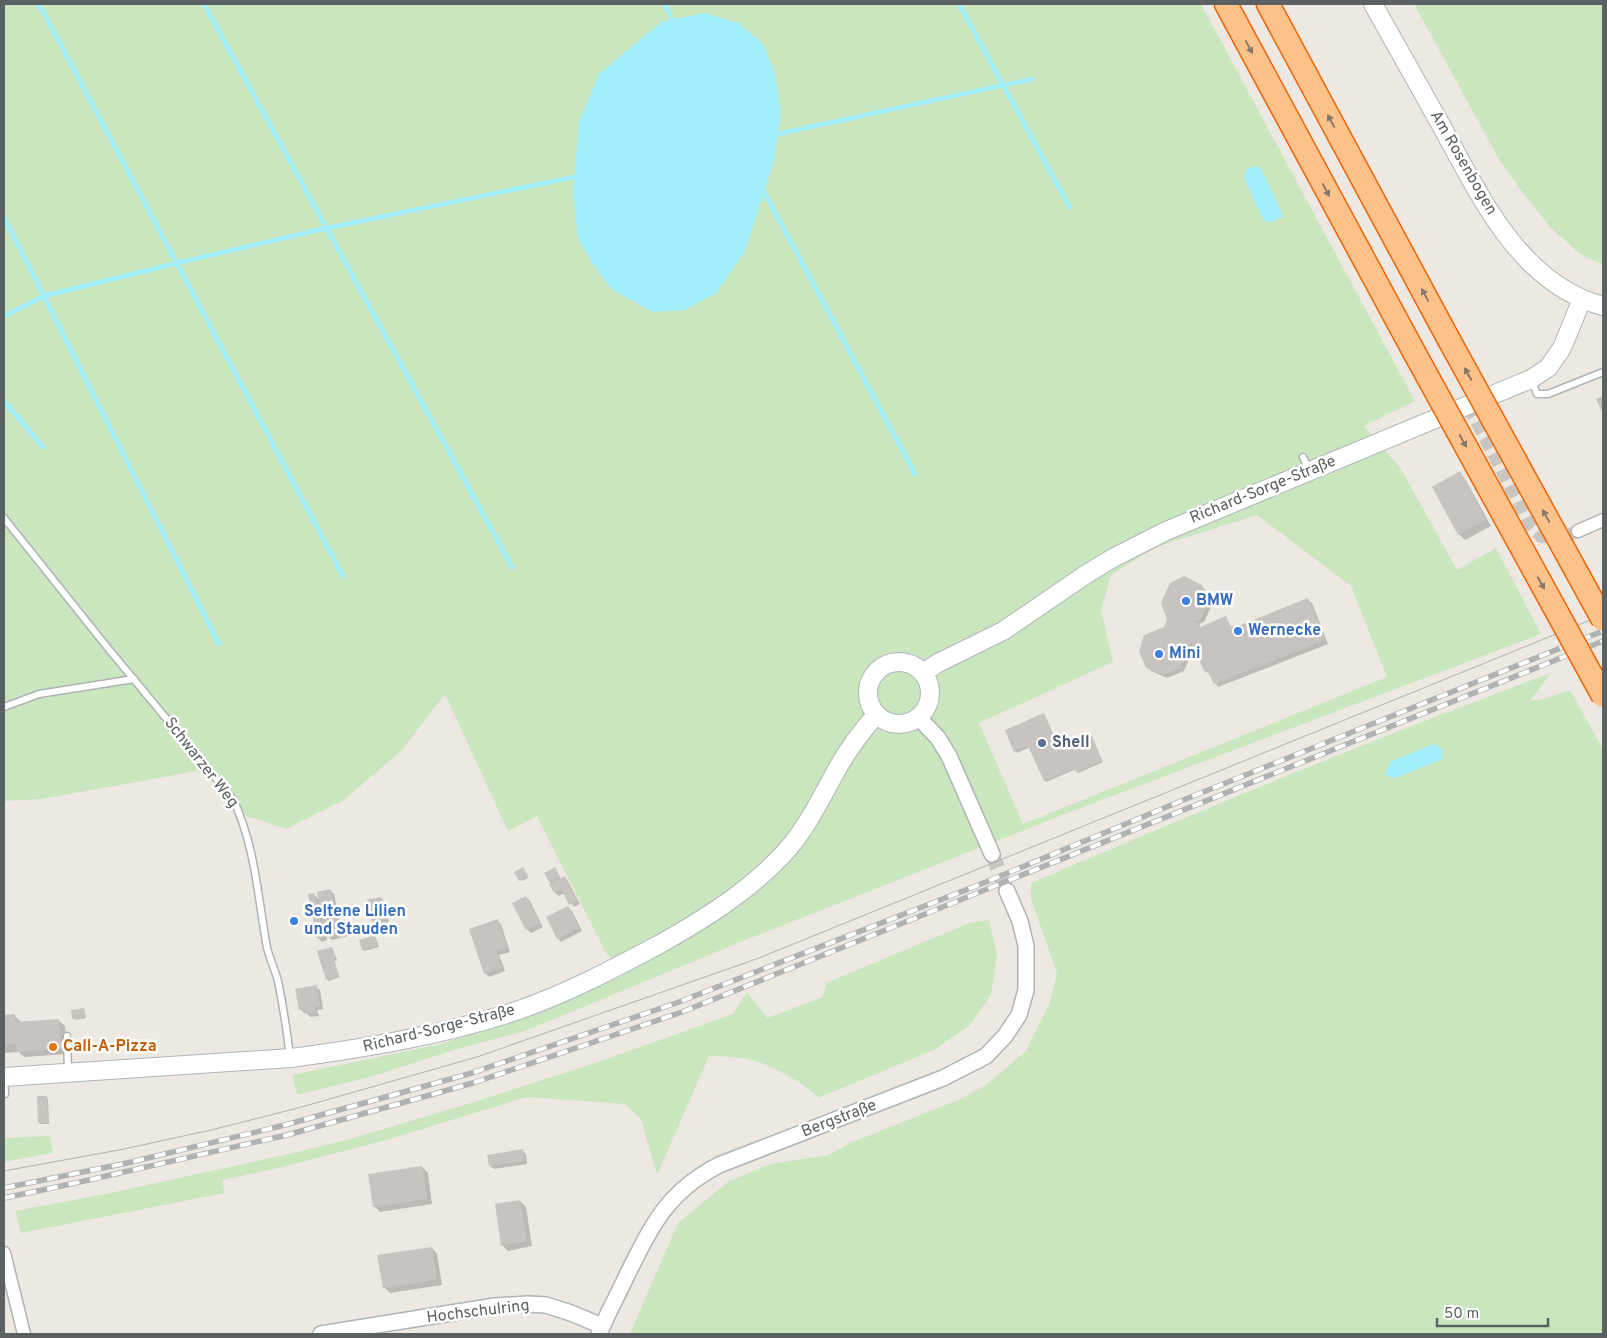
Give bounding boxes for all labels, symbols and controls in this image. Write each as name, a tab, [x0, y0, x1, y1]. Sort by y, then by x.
one-way arrow	[1245, 39, 1253, 54]
street label: Am Rosenbogen	[1425, 107, 1501, 219]
one-way arrow	[1327, 113, 1335, 128]
one-way arrow	[1322, 183, 1331, 196]
one-way arrow	[1421, 287, 1429, 302]
one-way arrow	[1464, 366, 1472, 381]
one-way arrow	[1459, 433, 1467, 448]
street label: Richard-Sorge-Straße	[1187, 452, 1339, 528]
one-way arrow	[1542, 509, 1550, 524]
one-way arrow	[1537, 576, 1545, 590]
place label: BMW	[1196, 591, 1233, 611]
marker: BMW	[1180, 595, 1192, 607]
place label: Wernecke	[1248, 621, 1321, 641]
marker: Wernecke	[1232, 625, 1244, 637]
place label: Mini	[1169, 644, 1200, 664]
marker: Mini	[1153, 648, 1165, 660]
street label: Schwarzer Weg	[159, 714, 243, 812]
place label: Shell	[1052, 733, 1090, 753]
marker: Shell	[1036, 737, 1048, 749]
place label: Seltene Lilien und Stauden	[304, 902, 406, 940]
marker: Seltene Lilien und Stauden	[288, 915, 300, 927]
street label: Richard-Sorge-Straße	[361, 1000, 517, 1058]
place label: Call-A-Pizza	[63, 1037, 157, 1057]
marker: Call-A-Pizza	[47, 1041, 59, 1053]
street label: Bergstraße	[799, 1096, 879, 1142]
street label: Hochschulring	[425, 1296, 531, 1328]
scale bar	[1437, 1296, 1548, 1328]
text: 50 m	[1444, 1305, 1479, 1324]

